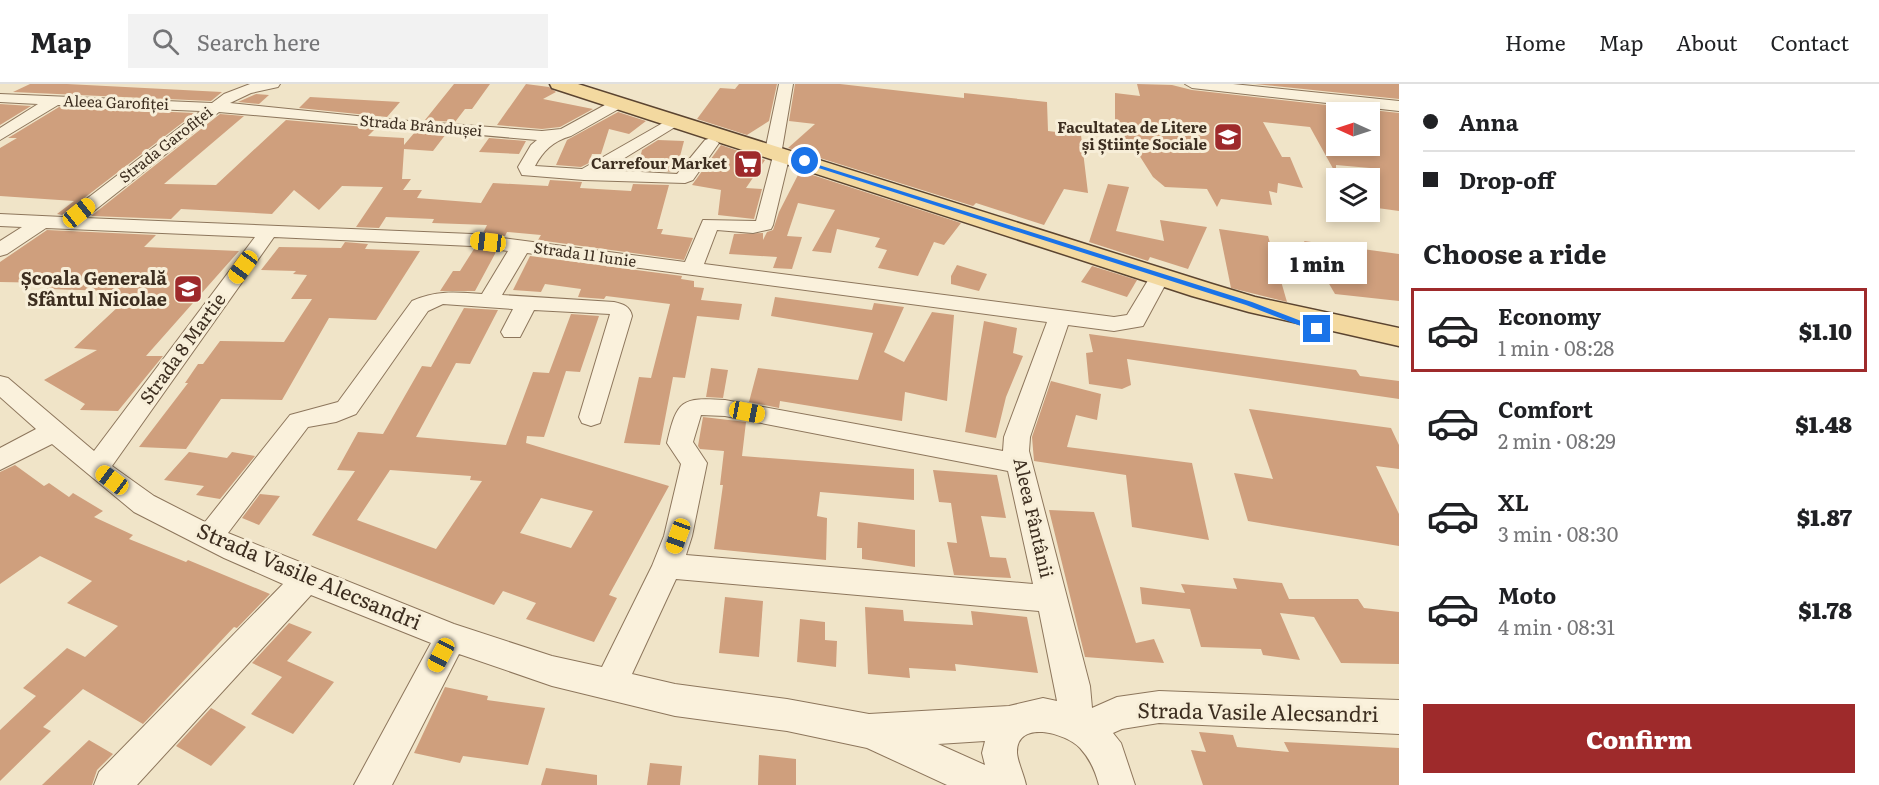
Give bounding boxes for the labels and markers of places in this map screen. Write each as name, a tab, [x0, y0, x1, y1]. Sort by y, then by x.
place label: Facultatea de Litere și Științe Sociale	[1057, 115, 1208, 155]
school or university icon: Facultatea de Litere și Științe Sociale	[1212, 121, 1244, 153]
supermarket icon: Carrefour Market	[732, 148, 764, 180]
place label: Carrefour Market	[591, 151, 727, 174]
place label: Școala Generală Sfântul Nicolae	[21, 264, 168, 312]
school or university icon: Școala Generală Sfântul Nicolae	[172, 273, 204, 305]

